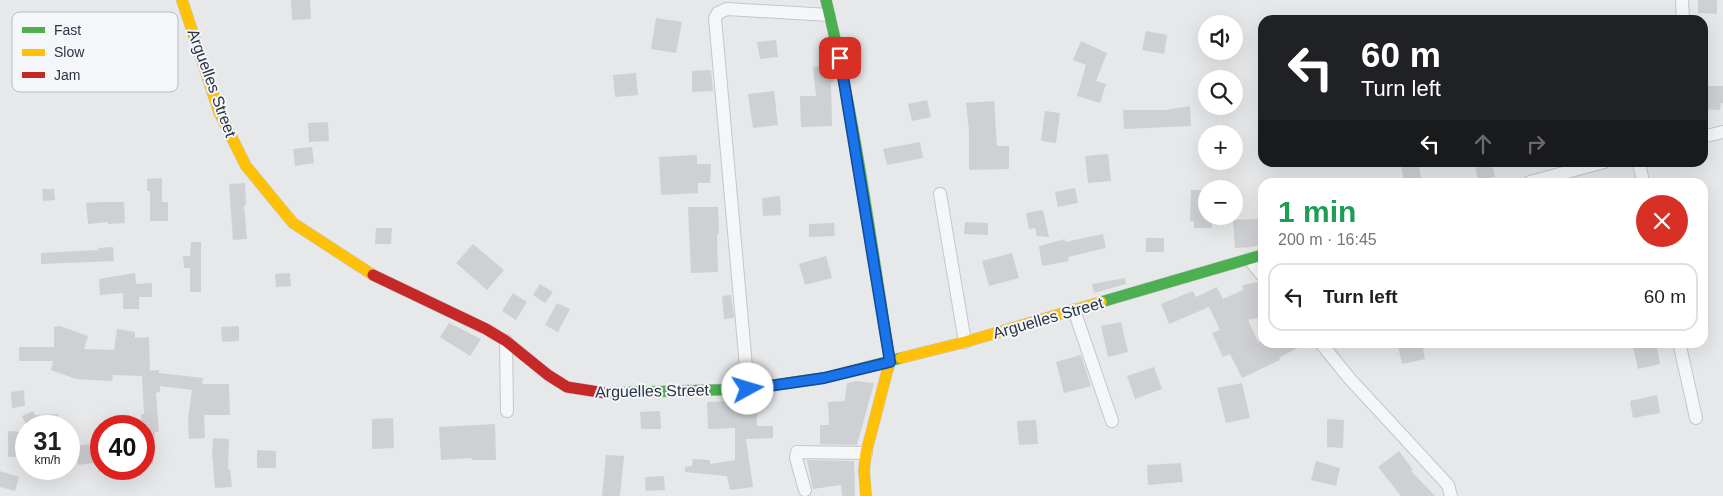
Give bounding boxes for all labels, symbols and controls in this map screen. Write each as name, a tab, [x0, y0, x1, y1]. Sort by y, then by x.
legend	[12, 12, 178, 92]
map controls	[1198, 15, 1243, 225]
button: sound	[1198, 15, 1243, 60]
text: Fast	[54, 22, 81, 38]
street label: Arguelles Street	[185, 27, 240, 140]
icon: left	[1278, 35, 1343, 100]
text: 60 m	[1361, 35, 1441, 74]
pin	[819, 37, 861, 79]
text: Slow	[54, 44, 85, 60]
icon: arrive	[826, 44, 854, 72]
text: Jam	[54, 67, 80, 83]
button: search	[1198, 70, 1243, 115]
text: Turn left	[1361, 76, 1441, 101]
button: +	[1198, 125, 1243, 170]
icon: left	[1416, 130, 1444, 158]
icon: ahead	[1469, 130, 1497, 158]
icon: right	[1522, 130, 1550, 158]
button: −	[1198, 180, 1243, 225]
text: 1 min	[1278, 195, 1356, 228]
button: close	[1636, 195, 1688, 247]
text: 200 m · 16:45	[1278, 231, 1377, 248]
icon: left	[1280, 283, 1308, 311]
text: Turn left	[1323, 286, 1398, 307]
text: 60 m	[1644, 286, 1686, 307]
street label: Arguelles Street	[991, 294, 1106, 342]
position arrow	[721, 362, 773, 414]
street label: Arguelles Street	[595, 381, 710, 400]
speed limit sign: 40	[90, 415, 155, 480]
text: 31	[34, 427, 61, 455]
text: km/h	[34, 453, 61, 467]

